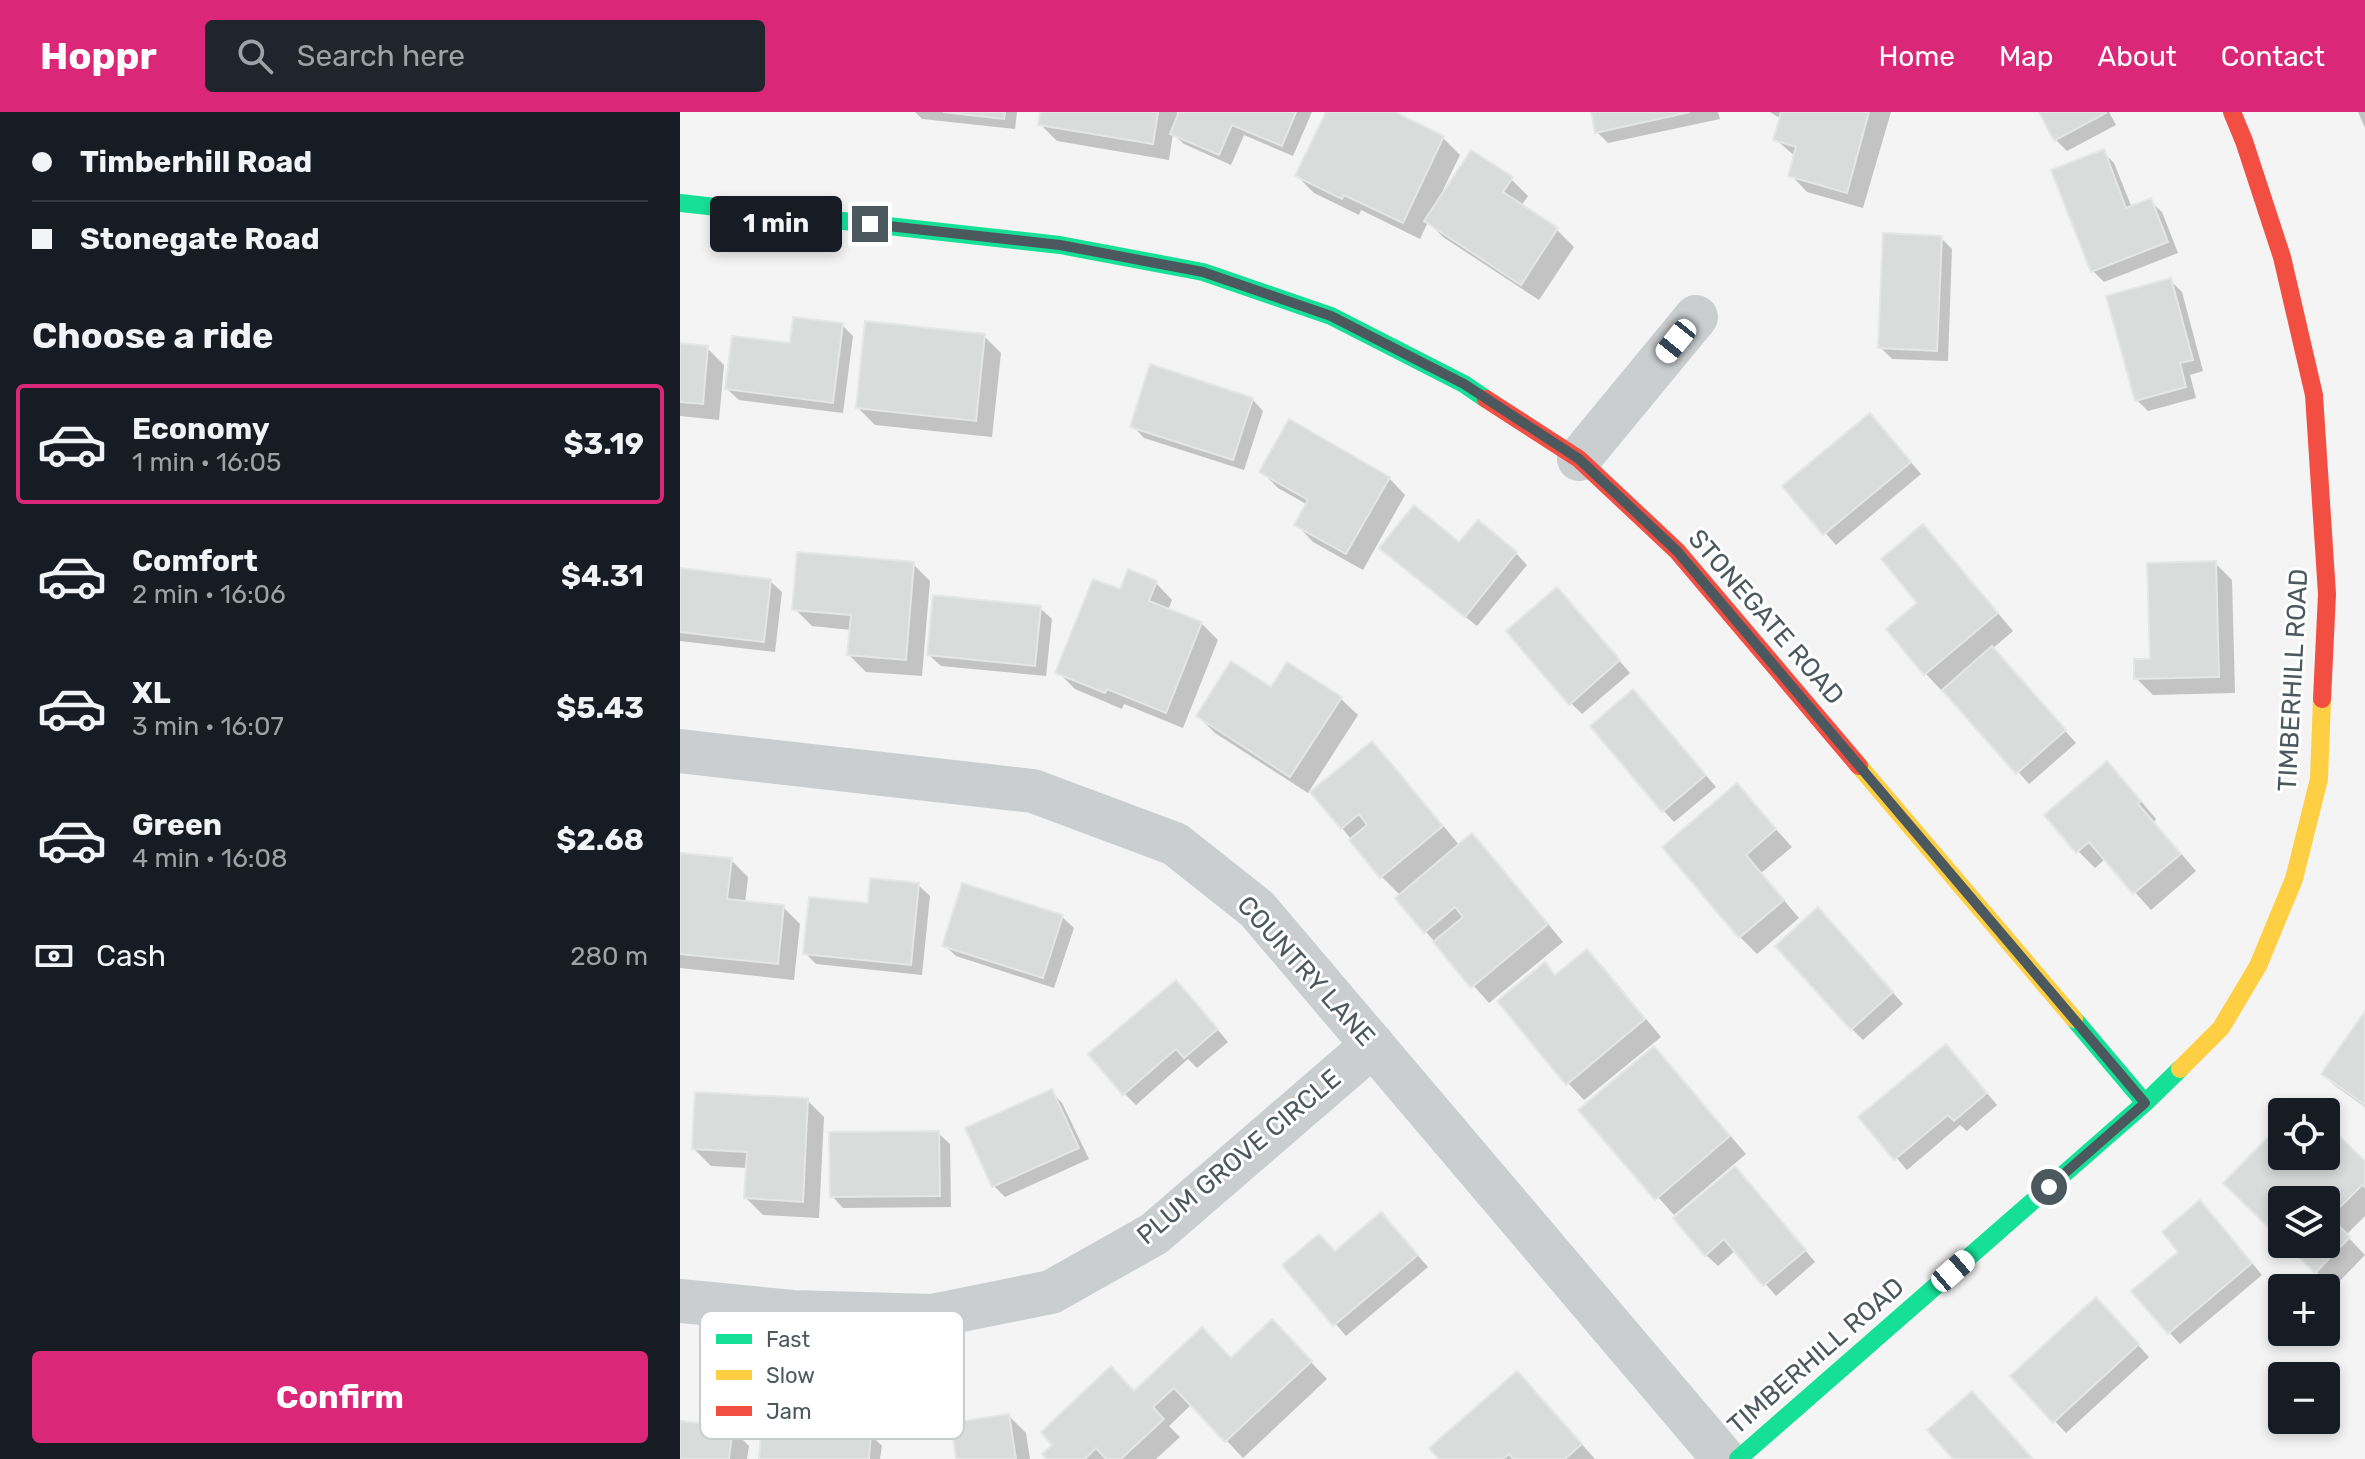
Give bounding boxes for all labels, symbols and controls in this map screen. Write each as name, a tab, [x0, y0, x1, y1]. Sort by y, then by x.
search box	[205, 20, 765, 92]
text: Hoppr	[40, 33, 157, 79]
icon: search	[233, 34, 277, 78]
text: Search here	[297, 38, 465, 74]
text: Home	[1878, 40, 1955, 73]
text: Map	[1999, 40, 2053, 73]
text: About	[2097, 40, 2177, 73]
text: Contact	[2221, 40, 2325, 73]
text: Timberhill Road	[80, 144, 312, 180]
callout: 1 min	[710, 196, 842, 252]
route end	[852, 206, 888, 242]
text: 1 min	[743, 208, 809, 239]
text: Stonegate Road	[80, 221, 320, 257]
text: Choose a ride	[32, 314, 273, 357]
car	[1652, 315, 1700, 367]
icon: car	[36, 408, 108, 480]
text: Economy	[132, 411, 270, 447]
text: $3.19	[563, 426, 644, 462]
text: 1 min · 16:05	[132, 447, 281, 478]
street label: STONEGATE ROAD	[1682, 523, 1850, 711]
icon: car	[36, 540, 108, 612]
text: Comfort	[132, 543, 258, 579]
text: $4.31	[561, 558, 644, 594]
street label: TIMBERHILL ROAD	[2272, 568, 2314, 792]
text: 2 min · 16:06	[132, 579, 286, 610]
icon: car	[36, 672, 108, 744]
text: XL	[132, 675, 171, 711]
text: $5.43	[556, 690, 644, 726]
text: 3 min · 16:07	[132, 711, 284, 742]
icon: car	[36, 804, 108, 876]
text: Green	[132, 807, 222, 843]
text: $2.68	[556, 822, 644, 858]
text: 4 min · 16:08	[132, 843, 288, 874]
street label: COUNTRY LANE	[1231, 890, 1381, 1052]
icon: cash	[32, 934, 76, 978]
text: Cash	[96, 938, 166, 974]
text: 280 m	[570, 941, 648, 972]
street label: PLUM GROVE CIRCLE	[1131, 1063, 1347, 1251]
map controls	[2268, 1098, 2340, 1434]
button: locate	[2268, 1098, 2340, 1170]
route start	[2031, 1169, 2067, 1205]
button: layers	[2268, 1186, 2340, 1258]
car	[1927, 1246, 1979, 1296]
street label: TIMBERHILL ROAD	[1722, 1271, 1910, 1441]
button: +	[2268, 1274, 2340, 1346]
legend	[700, 1311, 964, 1439]
text: Fast	[766, 1326, 811, 1353]
button: Confirm	[32, 1351, 648, 1443]
text: Slow	[766, 1362, 815, 1389]
button: −	[2268, 1362, 2340, 1434]
text: Jam	[766, 1398, 812, 1425]

